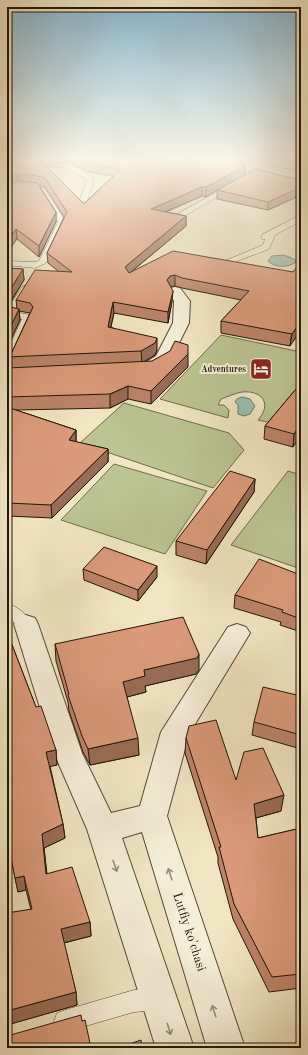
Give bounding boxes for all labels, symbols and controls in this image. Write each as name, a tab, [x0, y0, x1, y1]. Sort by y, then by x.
hotel icon: Adventures	[248, 356, 274, 382]
place label: Adventures	[201, 365, 246, 374]
one-way arrow	[112, 860, 120, 872]
one-way arrow	[166, 867, 173, 880]
street label: Lutfiy ko'chasi	[170, 891, 208, 974]
one-way arrow	[210, 1005, 217, 1018]
one-way arrow	[166, 1023, 173, 1036]

